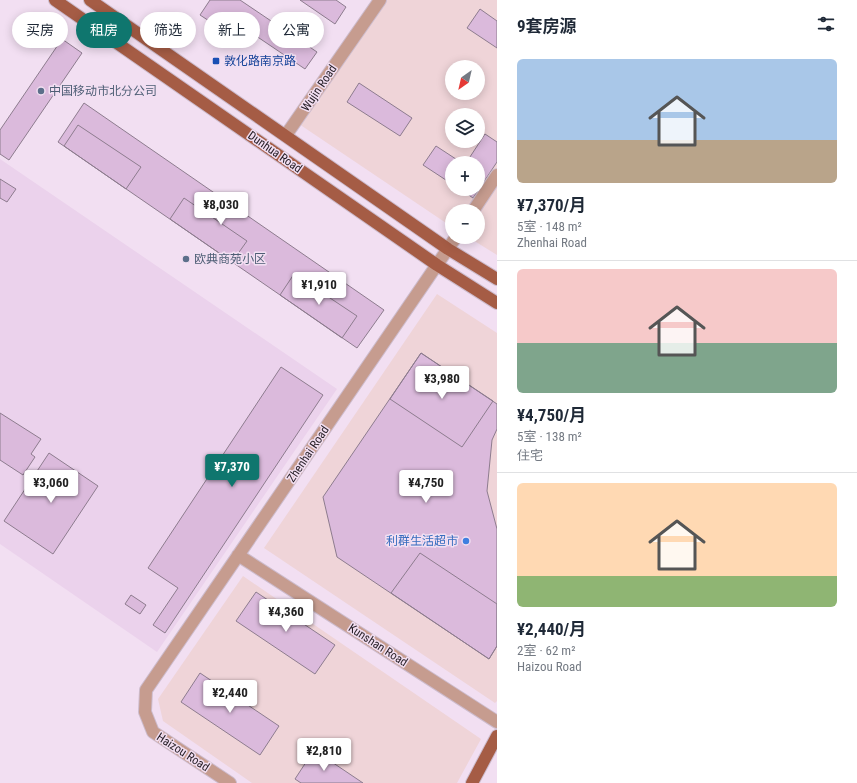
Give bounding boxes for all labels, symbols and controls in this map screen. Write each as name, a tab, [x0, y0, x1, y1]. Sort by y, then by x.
chip: 买房	[12, 12, 68, 48]
chip: 租房	[76, 12, 132, 48]
chip: 筛选	[140, 12, 196, 48]
chip: 新上	[204, 12, 260, 48]
chip: 公寓	[268, 12, 324, 48]
icon: filters	[815, 13, 837, 35]
text: 9套房源	[517, 16, 577, 36]
place label: 敦化路南京路	[224, 54, 296, 68]
marker: 敦化路南京路	[211, 56, 221, 66]
north arrow	[445, 60, 485, 100]
map controls	[445, 60, 485, 244]
street label: Wujin Road	[298, 62, 340, 114]
place label: 中国移动市北分公司	[49, 84, 157, 98]
icon: home	[641, 85, 713, 157]
marker: 中国移动市北分公司	[36, 86, 46, 96]
button: layers	[445, 108, 485, 148]
street label: Dunhua Road	[245, 128, 305, 176]
button: +	[445, 156, 485, 196]
pin: ¥8,030	[188, 192, 254, 226]
text: ¥7,370/月	[517, 195, 586, 215]
text: ¥8,030	[203, 197, 239, 212]
button: −	[445, 204, 485, 244]
text: 5室 · 148 m²	[517, 219, 582, 234]
text: Zhenhai Road	[517, 235, 587, 250]
place label: 欧典商苑小区	[194, 252, 266, 266]
marker: 欧典商苑小区	[181, 254, 191, 264]
pin: ¥1,910	[286, 272, 352, 306]
text: ¥1,910	[301, 277, 337, 292]
icon: home	[641, 295, 713, 367]
pin: ¥3,980	[409, 366, 475, 400]
text: ¥3,980	[424, 371, 460, 386]
text: ¥4,750/月	[517, 405, 586, 425]
street label: Zhenhai Road	[284, 423, 332, 485]
text: 5室 · 138 m²	[517, 429, 582, 444]
text: 住宅	[517, 448, 543, 463]
pin: ¥7,370	[199, 454, 265, 488]
text: ¥7,370	[214, 459, 250, 474]
pin: ¥3,060	[18, 470, 84, 504]
pin: ¥4,750	[393, 470, 459, 504]
text: ¥3,060	[33, 475, 69, 490]
text: ¥4,750	[408, 475, 444, 490]
icon: home	[641, 509, 713, 581]
place label: 利群生活超市	[386, 534, 458, 548]
marker: 利群生活超市	[461, 536, 471, 546]
pin: ¥4,360	[253, 599, 319, 633]
text: ¥4,360	[268, 604, 304, 619]
text: ¥2,440/月	[517, 619, 586, 639]
street label: Kunshan Road	[346, 621, 410, 669]
text: 2室 · 62 m²	[517, 643, 575, 658]
text: Haizou Road	[517, 659, 582, 674]
pin: ¥2,440	[197, 680, 263, 714]
text: ¥2,440	[212, 685, 248, 700]
street label: Haizou Road	[154, 730, 212, 774]
pin: ¥2,810	[291, 738, 357, 772]
text: ¥2,810	[306, 743, 342, 758]

